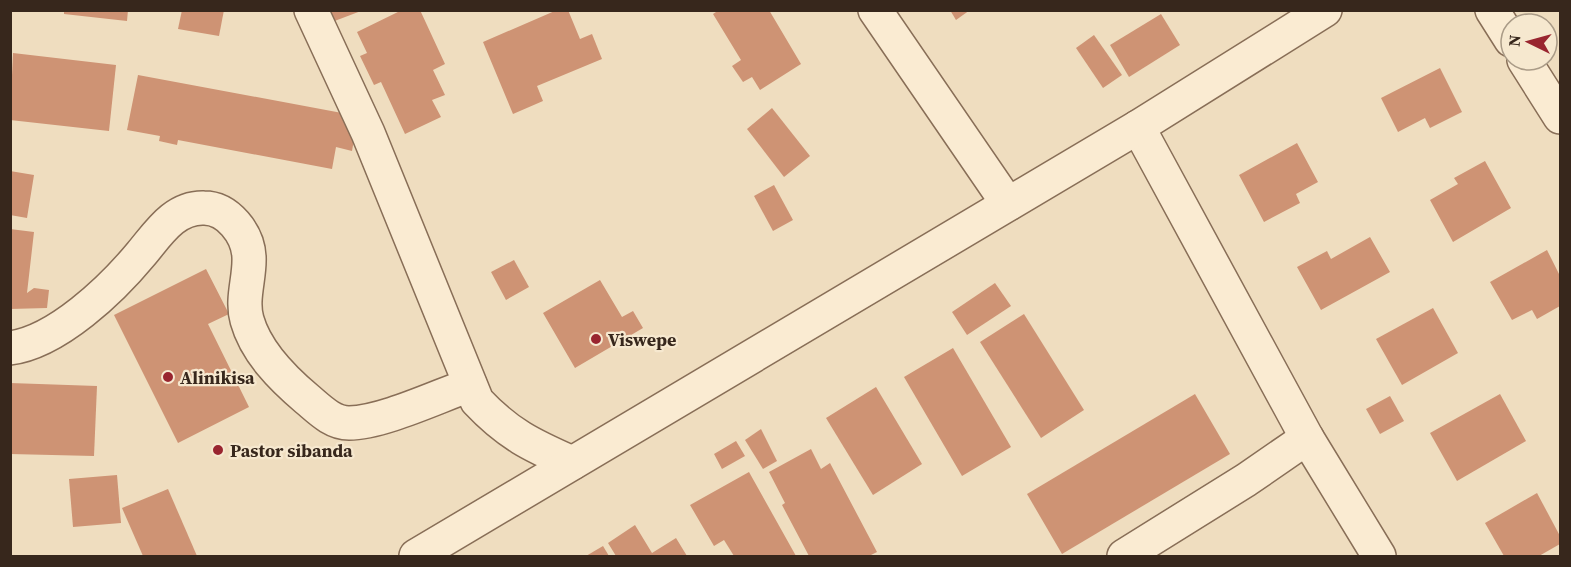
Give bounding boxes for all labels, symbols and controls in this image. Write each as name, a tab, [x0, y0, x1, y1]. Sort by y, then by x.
north arrow	[1499, 12, 1559, 72]
text: N	[1503, 34, 1526, 47]
place label: Viswepe	[608, 327, 676, 352]
marker: Viswepe	[589, 332, 603, 346]
place label: Alinikisa	[180, 365, 255, 390]
marker: Alinikisa	[161, 370, 175, 384]
place label: Pastor sibanda	[230, 438, 353, 463]
marker: Pastor sibanda	[211, 443, 225, 457]

